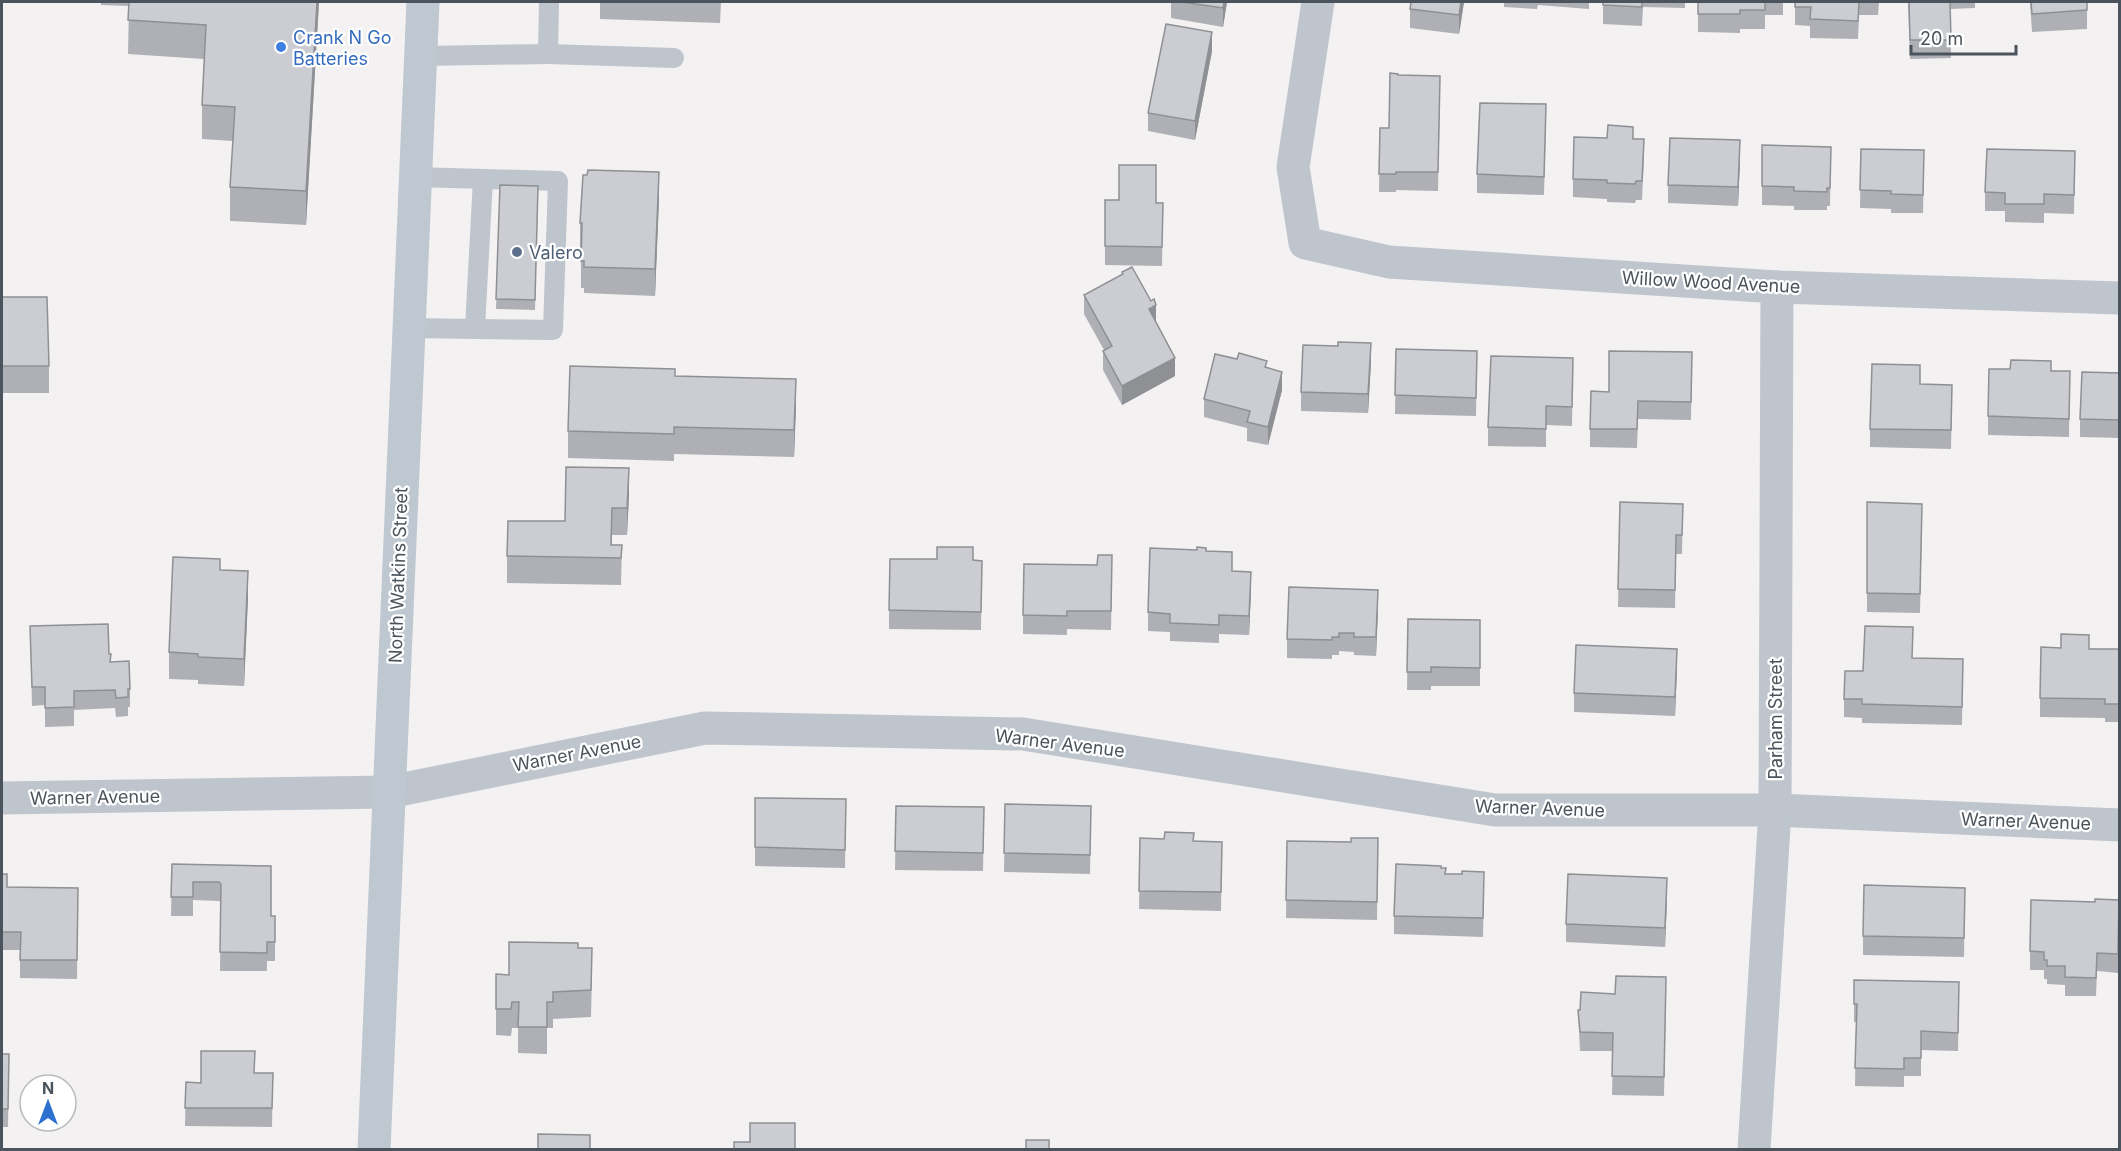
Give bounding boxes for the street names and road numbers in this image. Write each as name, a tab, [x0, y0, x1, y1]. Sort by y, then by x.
street label: Willow Wood Avenue	[1621, 267, 1801, 297]
street label: North Watkins Street	[384, 487, 412, 663]
street label: Parham Street	[1765, 658, 1786, 780]
street label: Warner Avenue	[994, 725, 1126, 761]
street label: Warner Avenue	[511, 730, 643, 776]
street label: Warner Avenue	[30, 785, 160, 809]
street label: Warner Avenue	[1475, 795, 1605, 821]
street label: Warner Avenue	[1961, 808, 2091, 834]

